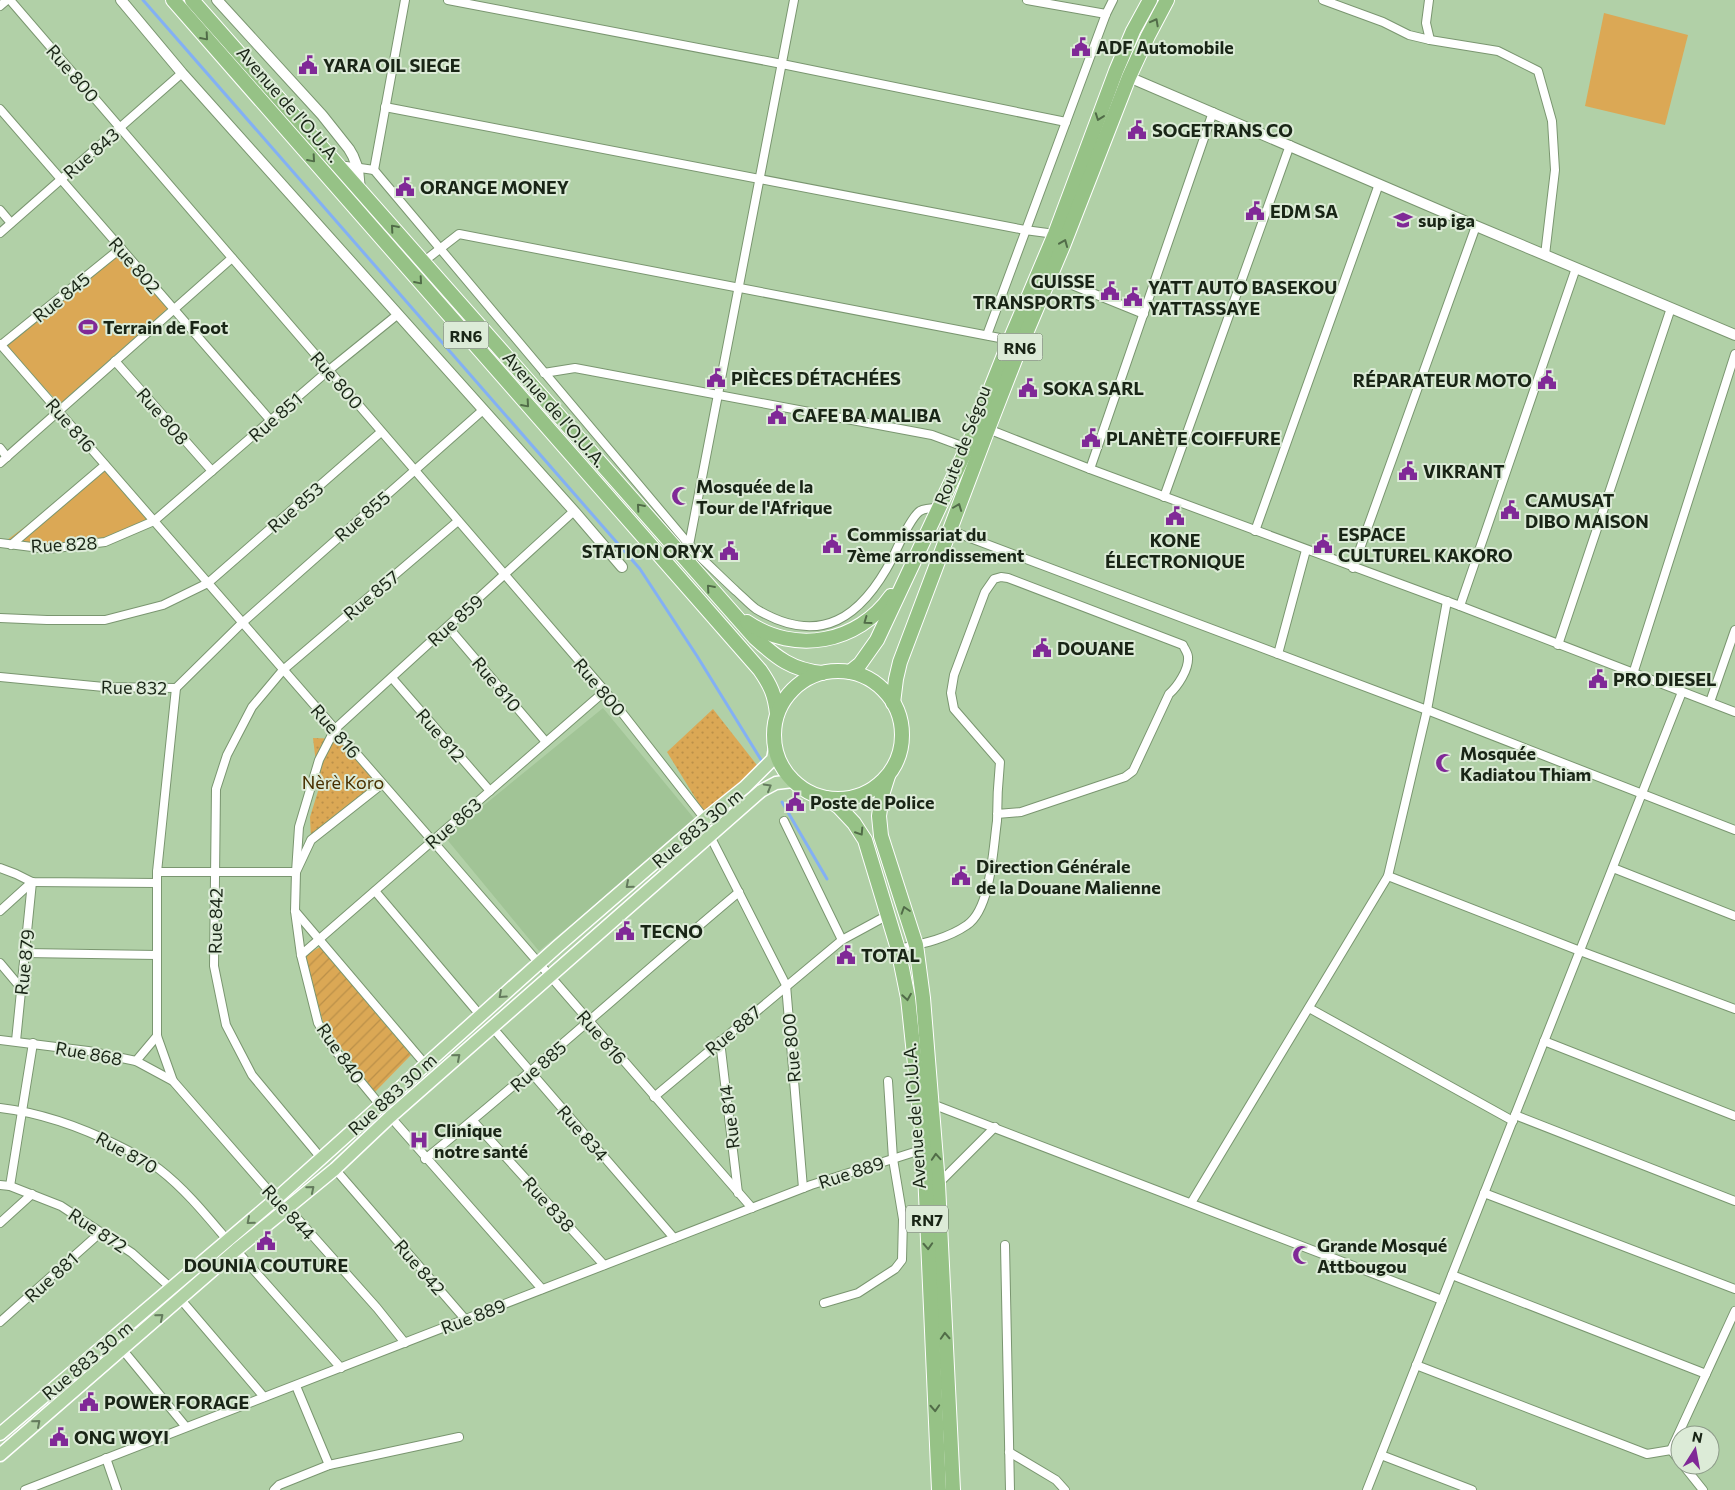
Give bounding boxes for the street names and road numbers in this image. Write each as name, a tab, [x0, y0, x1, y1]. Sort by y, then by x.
street label: Rue 800	[42, 40, 104, 106]
street label: Avenue de l'O.U.A.	[233, 41, 345, 167]
street label: Rue 843	[59, 123, 123, 183]
street label: Rue 802	[105, 232, 165, 298]
street label: Rue 845	[28, 267, 94, 327]
road number: RN6	[444, 322, 488, 348]
road number: RN6	[998, 334, 1042, 361]
street label: Avenue de l'O.U.A.	[499, 346, 611, 472]
street label: Rue 800	[306, 347, 368, 413]
street label: Route de Ségou	[929, 382, 995, 508]
street label: Rue 808	[132, 383, 194, 449]
street label: Rue 851	[244, 388, 306, 446]
street label: Rue 816	[42, 393, 100, 457]
street label: Rue 853	[263, 477, 327, 537]
street label: Rue 855	[330, 486, 394, 546]
street label: Rue 828	[30, 531, 98, 557]
street label: Rue 857	[339, 565, 403, 625]
street label: Rue 859	[423, 589, 487, 651]
street label: Rue 810	[468, 652, 526, 716]
street label: Rue 800	[569, 653, 631, 721]
street label: Rue 832	[101, 675, 167, 699]
street label: Rue 816	[307, 699, 365, 763]
street label: Rue 812	[412, 704, 470, 766]
street label: Rue 883 30 m	[647, 784, 747, 872]
street label: Rue 863	[420, 793, 486, 853]
street label: Rue 842	[203, 888, 227, 954]
street label: Rue 879	[10, 928, 38, 996]
street label: Rue 887	[701, 1000, 765, 1060]
street label: Rue 816	[573, 1005, 631, 1069]
street label: Rue 800	[777, 1012, 805, 1084]
street label: Rue 840	[312, 1019, 370, 1087]
street label: Rue 868	[54, 1036, 124, 1070]
street label: Rue 885	[505, 1036, 571, 1096]
street label: Avenue de l'O.U.A.	[898, 1042, 930, 1190]
street label: Rue 883 30 m	[343, 1048, 441, 1140]
street label: Rue 814	[714, 1084, 744, 1150]
street label: Rue 834	[553, 1101, 613, 1166]
street label: Rue 870	[92, 1126, 162, 1178]
street label: Rue 889	[815, 1151, 887, 1193]
street label: Rue 838	[518, 1172, 580, 1236]
street label: Rue 844	[258, 1180, 320, 1244]
street label: Rue 872	[65, 1203, 131, 1257]
road number: RN7	[906, 1206, 948, 1232]
street label: Rue 842	[390, 1235, 450, 1299]
street label: Rue 881	[20, 1247, 82, 1307]
street label: Rue 889	[437, 1294, 509, 1338]
street label: Rue 883 30 m	[37, 1316, 137, 1404]

